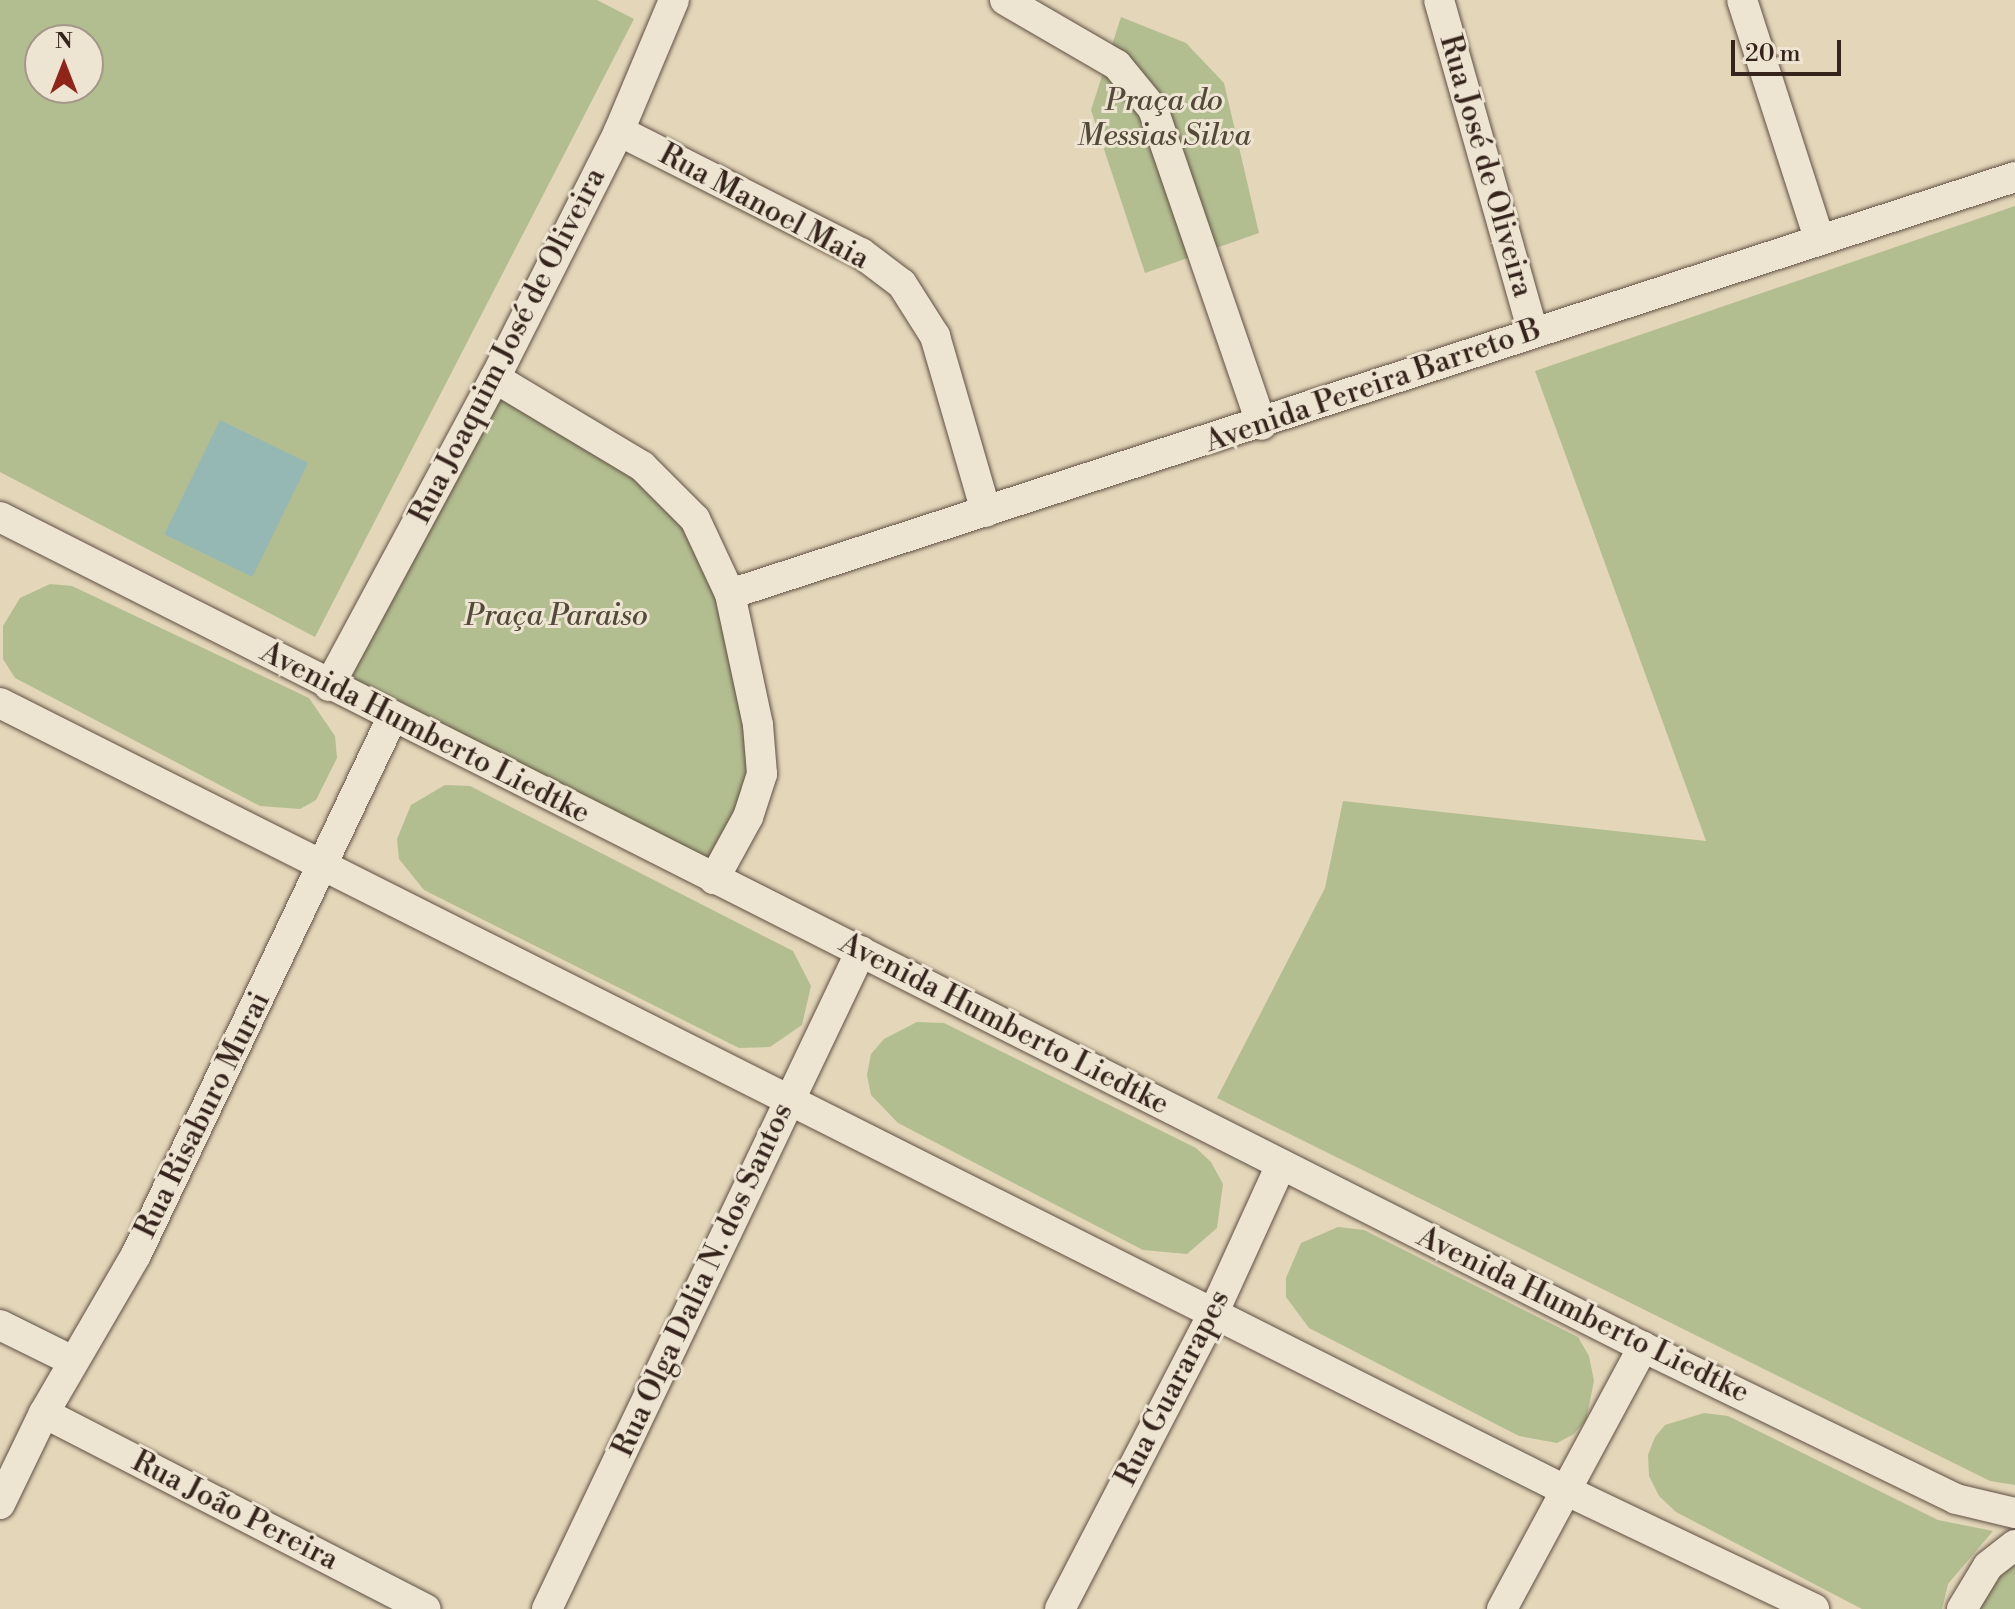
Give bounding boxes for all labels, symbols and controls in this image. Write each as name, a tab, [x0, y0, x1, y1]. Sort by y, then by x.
north arrow	[24, 24, 104, 104]
scale bar	[1735, 24, 1845, 74]
text: N	[55, 28, 73, 55]
street label: Rua José de Oliveira	[1431, 31, 1541, 301]
text: 20 m	[1745, 39, 1801, 69]
park label: Praça do Messias Silva	[1077, 83, 1251, 154]
street label: Rua Manoel Maia	[653, 137, 875, 277]
street label: Rua Joaquim José de Oliveira	[402, 162, 614, 530]
street label: Avenida Pereira Barreto B	[1200, 312, 1546, 460]
park label: Praça Paraiso	[464, 598, 648, 634]
street label: Avenida Humberto Liedtke	[254, 634, 596, 832]
street label: Avenida Humberto Liedtke	[833, 925, 1175, 1123]
street label: Rua Risaburo Murai	[128, 986, 278, 1244]
street label: Rua Olga Dalia N. dos Santos	[605, 1097, 801, 1463]
street label: Avenida Humberto Liedtke	[1411, 1219, 1755, 1411]
street label: Rua Guararapes	[1108, 1284, 1238, 1492]
street label: Rua João Pereira	[126, 1444, 344, 1578]

